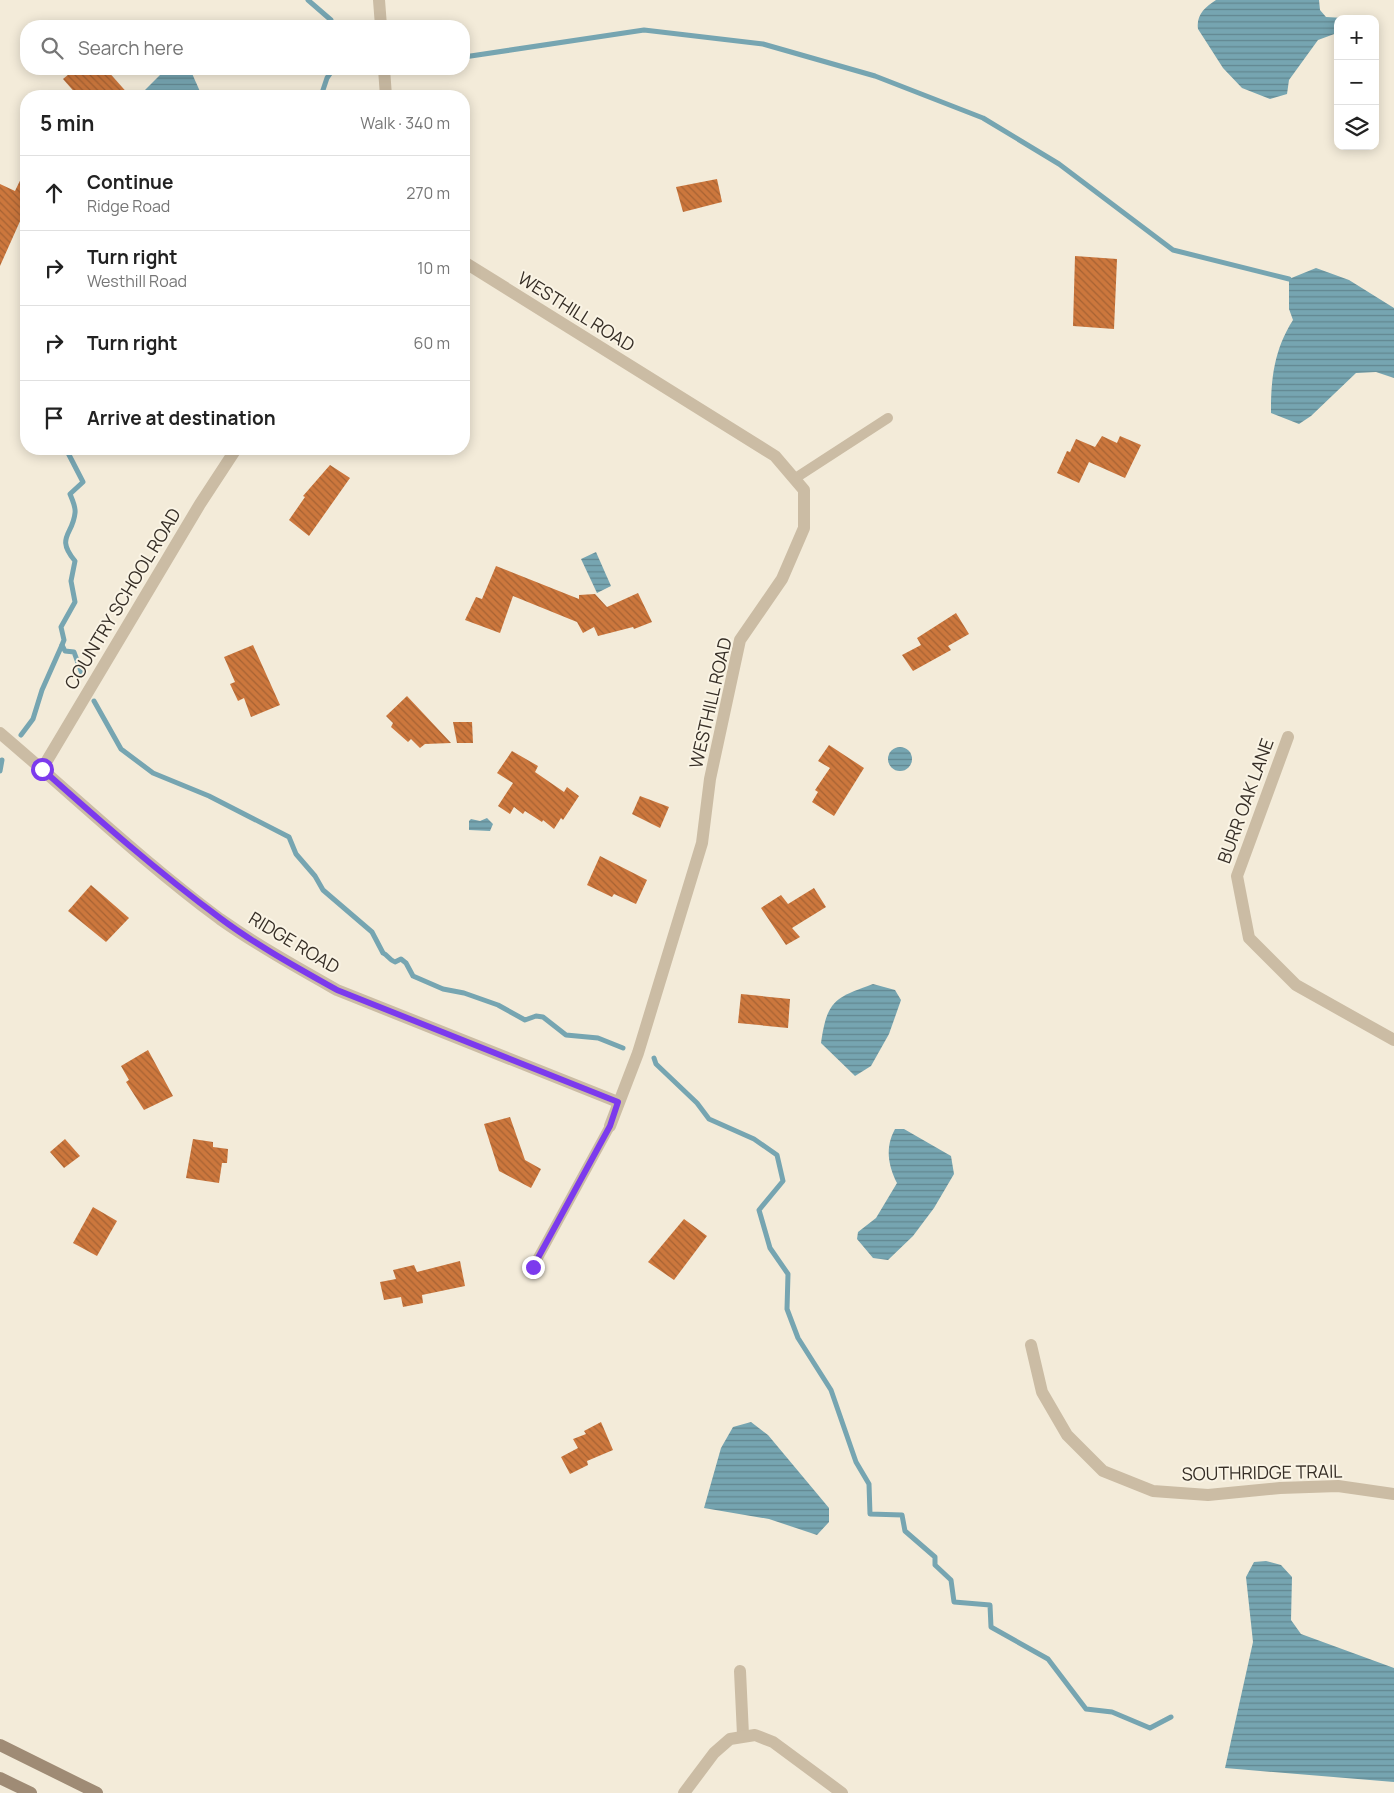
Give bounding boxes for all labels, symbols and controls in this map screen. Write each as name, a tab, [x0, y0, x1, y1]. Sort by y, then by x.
map controls	[1334, 15, 1379, 150]
button: +	[1334, 15, 1379, 60]
search box	[20, 20, 470, 75]
icon: search	[38, 34, 66, 62]
text: Search here	[78, 35, 184, 61]
button: −	[1334, 60, 1379, 105]
button: layers	[1334, 105, 1379, 150]
text: 5 min	[40, 109, 94, 137]
text: Walk · 340 m	[360, 112, 450, 134]
text: Continue	[87, 169, 173, 195]
icon: ahead	[40, 179, 68, 207]
text: 270 m	[406, 182, 450, 204]
text: Ridge Road	[87, 195, 170, 217]
text: Turn right	[87, 244, 177, 270]
icon: right	[40, 254, 68, 282]
text: 10 m	[417, 257, 450, 279]
street label: WESTHILL ROAD	[514, 266, 640, 357]
text: Westhill Road	[87, 270, 187, 292]
icon: right	[40, 329, 68, 357]
text: Turn right	[87, 330, 177, 356]
text: 60 m	[414, 332, 450, 354]
icon: arrive	[40, 404, 68, 432]
text: Arrive at destination	[87, 405, 276, 431]
street label: COUNTRY SCHOOL ROAD	[58, 503, 186, 694]
street label: WESTHILL ROAD	[683, 635, 737, 771]
street label: BURR OAK LANE	[1211, 735, 1279, 866]
route start	[31, 758, 54, 781]
street label: RIDGE ROAD	[245, 906, 344, 979]
route end	[522, 1256, 545, 1279]
street label: SOUTHRIDGE TRAIL	[1181, 1459, 1343, 1485]

